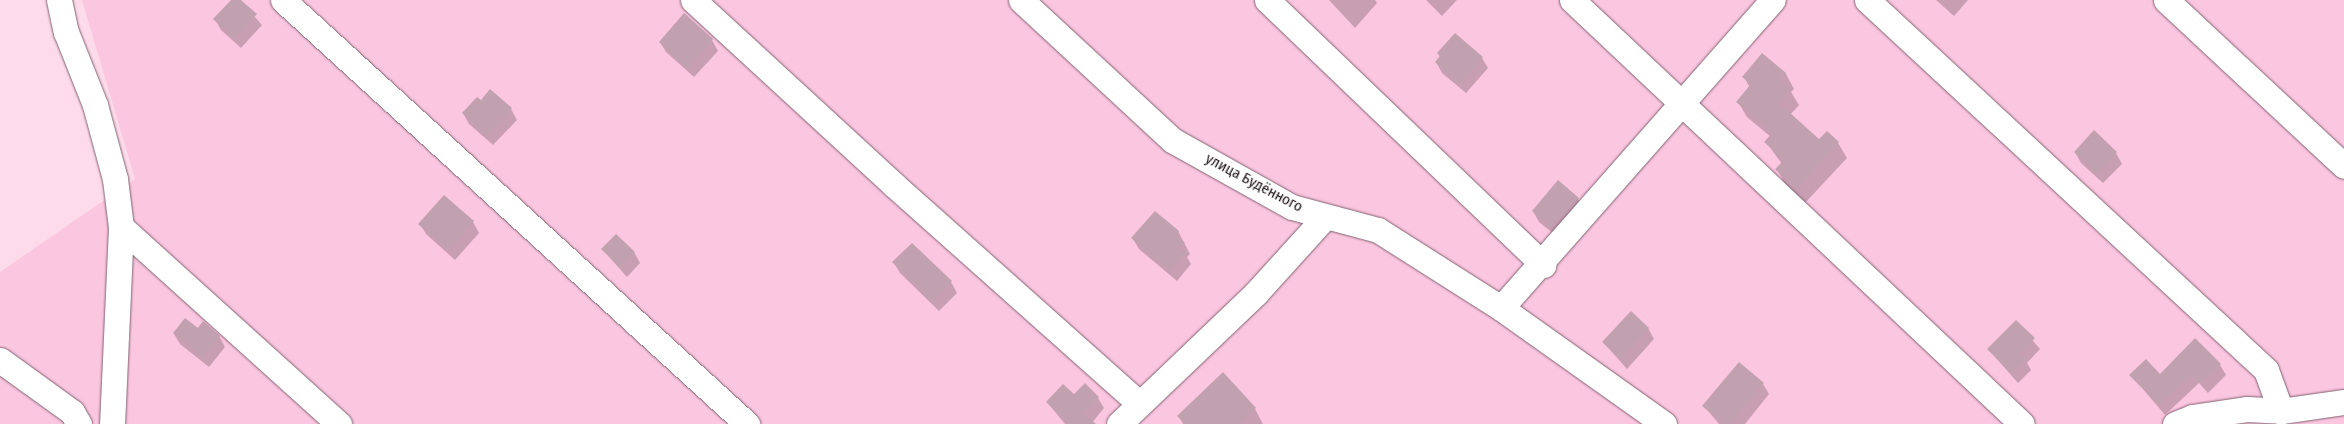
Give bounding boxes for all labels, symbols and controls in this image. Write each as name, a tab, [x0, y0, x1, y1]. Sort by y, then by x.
street label: улица Будённого	[1202, 150, 1306, 216]

